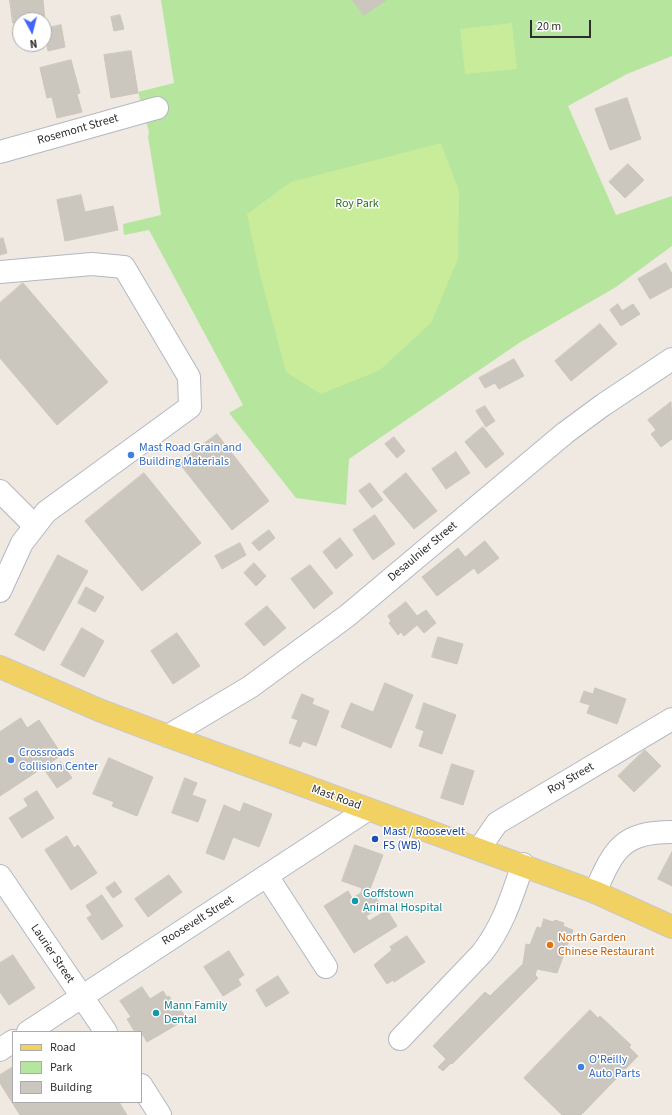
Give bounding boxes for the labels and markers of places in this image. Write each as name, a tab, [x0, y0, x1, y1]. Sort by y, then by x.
place label: Mast Road Grain and Building Materials	[139, 441, 242, 469]
marker: Mast Road Grain and Building Materials	[126, 450, 136, 460]
place label: Crossroads Collision Center	[19, 746, 98, 774]
marker: Crossroads Collision Center	[6, 755, 16, 765]
place label: Mast / Roosevelt FS (WB)	[383, 825, 465, 853]
marker: Mast / Roosevelt FS (WB)	[370, 834, 380, 844]
place label: Goffstown Animal Hospital	[363, 887, 442, 915]
marker: Goffstown Animal Hospital	[350, 896, 360, 906]
place label: North Garden Chinese Restaurant	[558, 931, 655, 959]
marker: North Garden Chinese Restaurant	[545, 940, 555, 950]
place label: Mann Family Dental	[164, 999, 227, 1027]
marker: Mann Family Dental	[151, 1008, 161, 1018]
place label: O'Reilly Auto Parts	[589, 1053, 640, 1081]
marker: O'Reilly Auto Parts	[576, 1062, 586, 1072]

